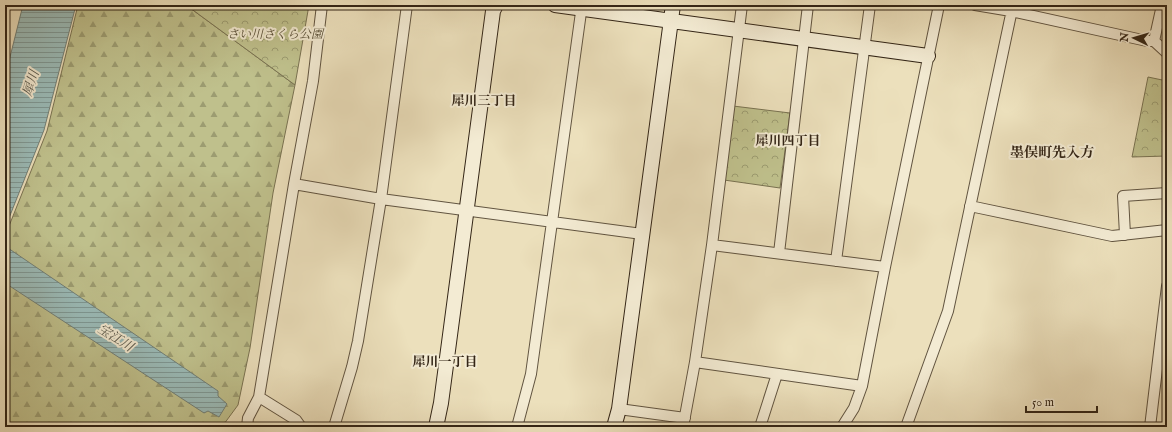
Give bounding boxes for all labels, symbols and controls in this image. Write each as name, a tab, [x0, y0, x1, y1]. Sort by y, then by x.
north arrow	[1114, 18, 1154, 58]
park label: さい川さくら公園	[227, 27, 325, 42]
text: N	[1118, 31, 1132, 44]
water label: 犀川	[19, 67, 44, 98]
district label: 犀川三丁目	[451, 93, 517, 110]
district label: 犀川四丁目	[755, 133, 821, 150]
district label: 墨俣町先入方	[1010, 144, 1094, 162]
water label: 宝江川	[94, 321, 138, 357]
district label: 犀川一丁目	[412, 354, 478, 371]
scale bar	[1026, 388, 1097, 414]
text: 50 m	[1032, 395, 1054, 410]

